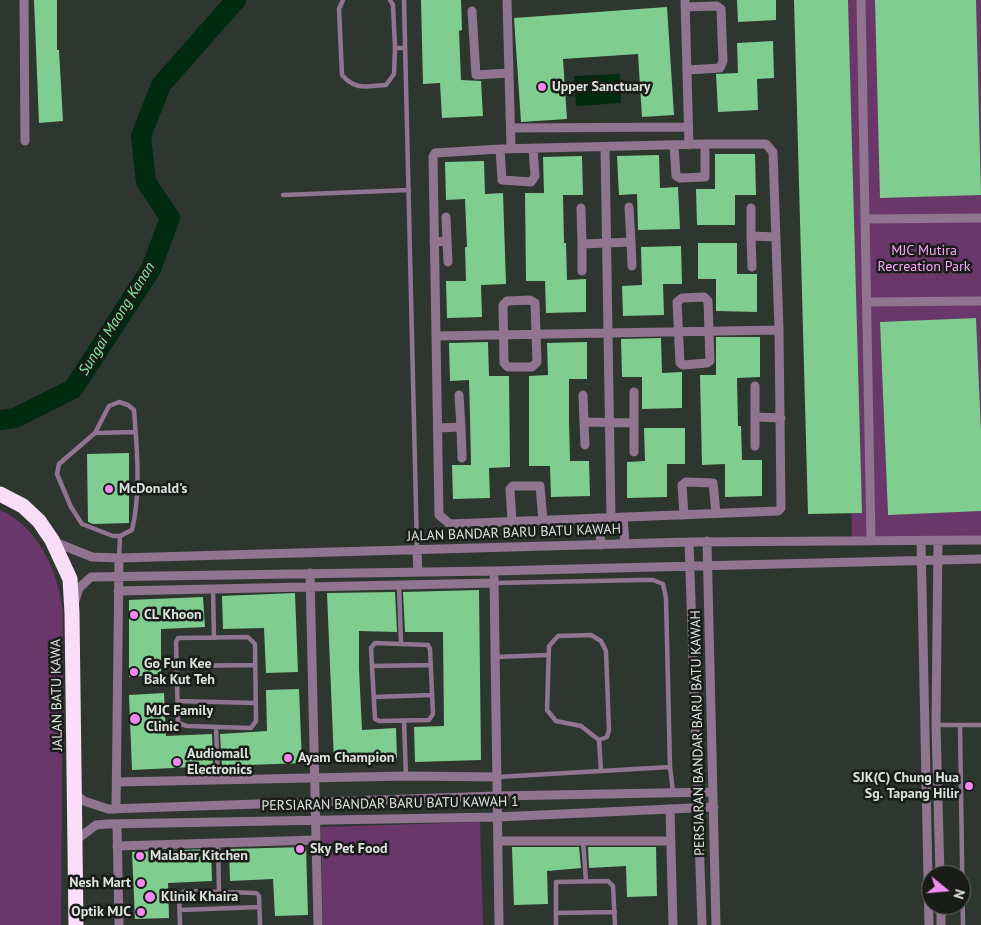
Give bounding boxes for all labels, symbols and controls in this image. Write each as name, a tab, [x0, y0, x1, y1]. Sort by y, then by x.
place label: Upper Sanctuary	[552, 79, 650, 95]
marker: Upper Sanctuary	[536, 81, 548, 93]
park label: MJC Mutira Recreation Park	[878, 243, 970, 276]
water label: Sungai Maong Kanan	[75, 259, 159, 379]
place label: McDonald's	[119, 481, 188, 497]
marker: McDonald's	[103, 483, 115, 495]
street label: JALAN BANDAR BARU BATU KAWAH	[407, 521, 621, 545]
place label: CL Khoon	[144, 607, 202, 623]
marker: CL Khoon	[128, 609, 140, 621]
street label: PERSIARAN BANDAR BARU BATU KAWAH	[687, 610, 709, 856]
street label: JALAN BATU KAWA	[48, 639, 66, 751]
place label: Go Fun Kee Bak Kut Teh	[144, 656, 215, 689]
marker: Go Fun Kee Bak Kut Teh	[128, 666, 140, 678]
place label: MJC Family Clinic	[146, 703, 213, 736]
marker: MJC Family Clinic	[128, 712, 142, 726]
place label: Audiomall Electronics	[187, 746, 252, 779]
place label: Ayam Champion	[298, 750, 394, 766]
marker: Ayam Champion	[282, 752, 294, 764]
marker: Audiomall Electronics	[171, 756, 183, 768]
place label: SJK(C) Chung Hua Sg. Tapang Hilir	[853, 770, 959, 802]
marker: SJK(C) Chung Hua Sg. Tapang Hilir	[963, 780, 975, 792]
street label: PERSIARAN BANDAR BARU BATU KAWAH 1	[261, 793, 519, 815]
place label: Sky Pet Food	[310, 841, 387, 857]
marker: Sky Pet Food	[294, 843, 306, 855]
place label: Malabar Kitchen	[150, 848, 248, 864]
marker: Malabar Kitchen	[134, 850, 146, 862]
north arrow	[921, 865, 971, 915]
place label: Nesh Mart	[69, 875, 131, 891]
marker: Nesh Mart	[135, 877, 147, 889]
text: N	[949, 887, 969, 901]
place label: Klinik Khaira	[161, 889, 238, 905]
marker: Klinik Khaira	[143, 890, 157, 904]
place label: Optik MJC	[71, 904, 131, 920]
marker: Optik MJC	[135, 906, 147, 918]

